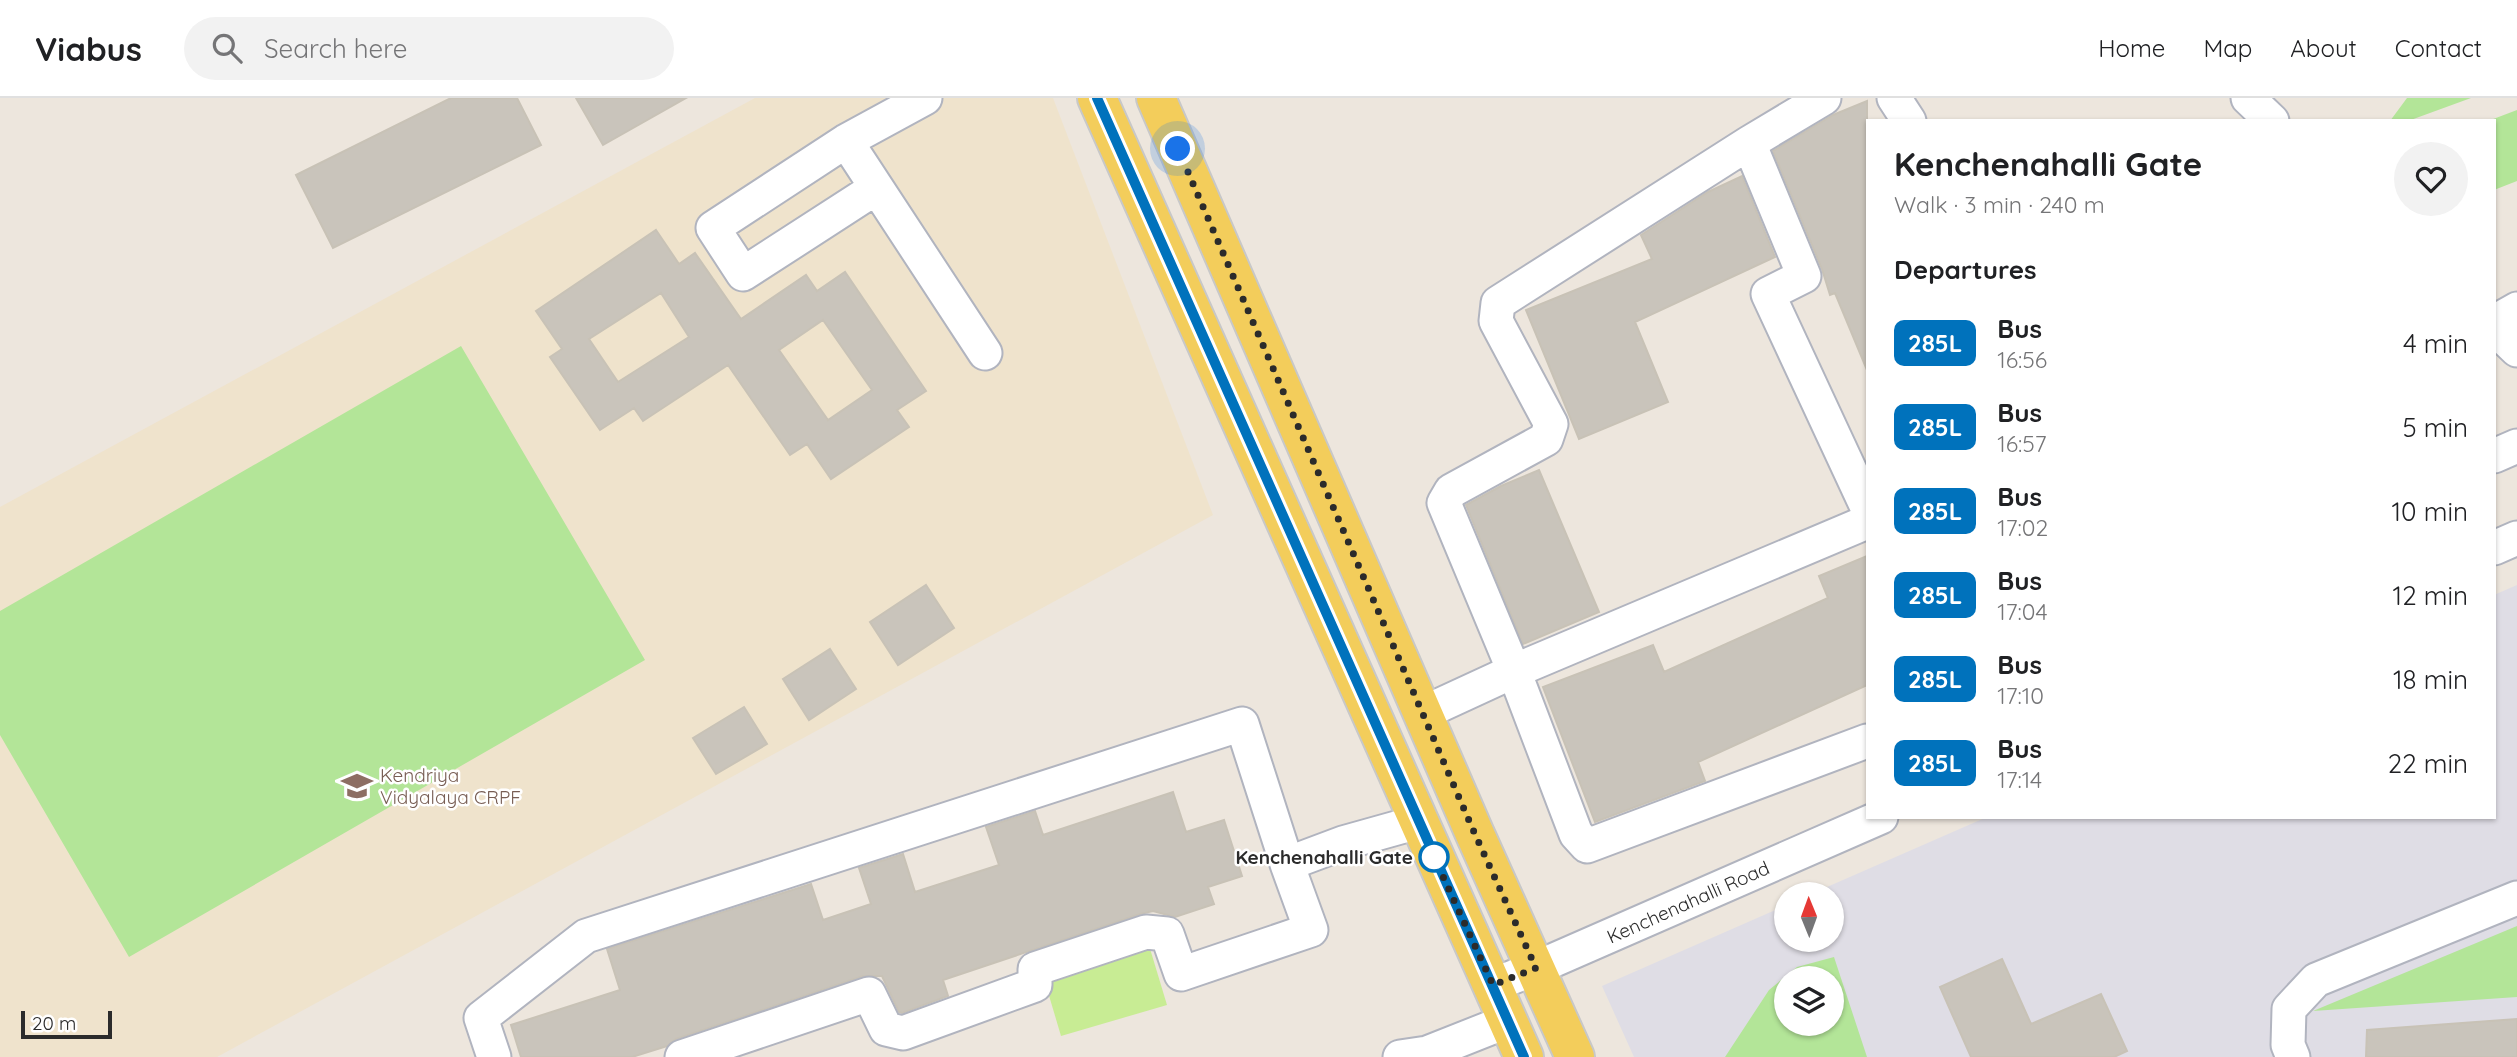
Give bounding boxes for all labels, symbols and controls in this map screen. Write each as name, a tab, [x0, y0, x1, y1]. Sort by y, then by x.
search box	[184, 17, 674, 80]
text: Viabus	[35, 28, 142, 69]
icon: search	[208, 29, 246, 67]
text: Search here	[264, 32, 407, 65]
text: Home	[2098, 33, 2165, 63]
text: Map	[2203, 33, 2252, 63]
text: About	[2290, 33, 2357, 63]
text: Contact	[2395, 33, 2482, 63]
your location	[1160, 131, 1195, 166]
button: heart	[2394, 142, 2468, 216]
text: Kenchenahalli Gate	[1894, 143, 2202, 184]
text: Walk · 3 min · 240 m	[1894, 190, 2105, 219]
text: Departures	[1894, 253, 2037, 286]
text: Bus	[1997, 312, 2042, 345]
text: 4 min	[2403, 327, 2468, 360]
text: 285L	[1908, 328, 1962, 358]
text: 16:56	[1997, 345, 2047, 374]
text: Bus	[1997, 396, 2042, 429]
text: 5 min	[2402, 411, 2468, 444]
text: 285L	[1908, 412, 1962, 442]
text: 16:57	[1997, 429, 2047, 458]
text: Bus	[1997, 480, 2042, 513]
text: 10 min	[2392, 495, 2468, 528]
text: 285L	[1908, 496, 1962, 526]
text: 17:02	[1997, 513, 2048, 542]
text: Bus	[1997, 564, 2042, 597]
text: 12 min	[2393, 579, 2468, 612]
text: 285L	[1908, 580, 1962, 610]
text: 17:04	[1997, 597, 2048, 626]
text: Bus	[1997, 648, 2042, 681]
text: 18 min	[2393, 663, 2468, 696]
text: 285L	[1908, 664, 1962, 694]
text: 17:10	[1997, 681, 2044, 710]
text: Bus	[1997, 732, 2042, 765]
text: 22 min	[2388, 747, 2468, 780]
text: 285L	[1908, 748, 1962, 778]
place label: Kendriya Vidyalaya CRPF	[380, 763, 521, 809]
text: 17:14	[1997, 765, 2042, 794]
school or university icon: Kendriya Vidyalaya CRPF	[340, 769, 374, 803]
marker: Kenchenahalli Gate	[1419, 842, 1449, 872]
place label: Kenchenahalli Gate	[1236, 845, 1413, 869]
street label: Kenchenahalli Road	[1603, 855, 1773, 949]
north arrow	[1774, 882, 1844, 952]
map controls	[1774, 882, 1844, 1036]
button: layers	[1774, 966, 1844, 1036]
scale bar	[21, 1008, 112, 1040]
text: 20 m	[32, 1011, 76, 1035]

